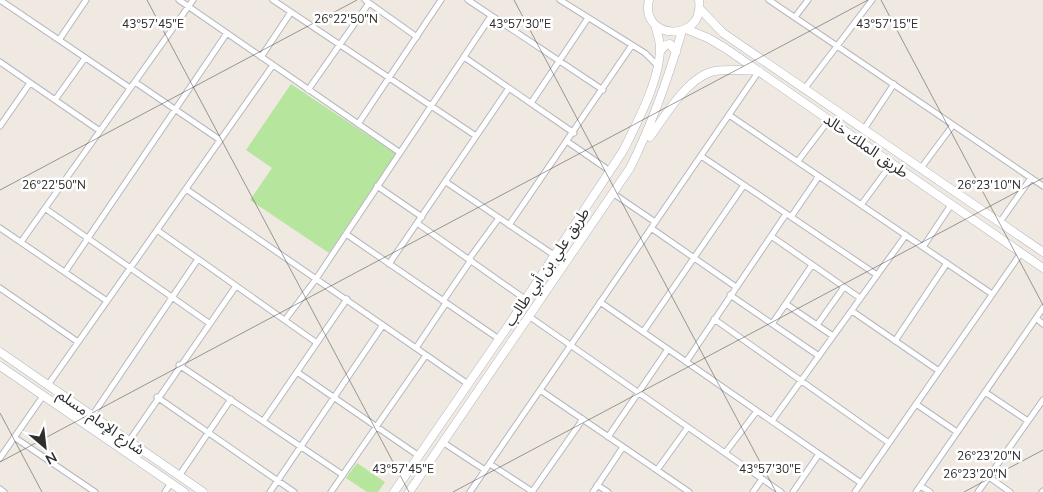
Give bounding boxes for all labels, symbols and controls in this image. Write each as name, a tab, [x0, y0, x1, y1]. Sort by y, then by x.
text: 26°22'50"N	[314, 11, 378, 27]
text: 43°57'45"E	[122, 16, 184, 32]
text: 43°57'30"E	[489, 16, 551, 32]
text: 43°57'15"E	[856, 16, 918, 32]
street label: طريق الملك خالد	[820, 109, 912, 183]
text: 26°22'50"N	[22, 177, 86, 193]
text: 26°23'10"N	[957, 177, 1021, 193]
street label: طريق علي بن أبي طالب	[500, 204, 595, 331]
street label: شارع الإمام مسلم	[52, 384, 149, 461]
north arrow	[20, 422, 70, 472]
text: N	[42, 447, 60, 469]
text: 26°23'20"N	[957, 448, 1021, 464]
text: 43°57'45"E	[372, 461, 434, 477]
text: 43°57'30"E	[739, 461, 801, 477]
text: 26°23'20"N	[943, 466, 1007, 482]

